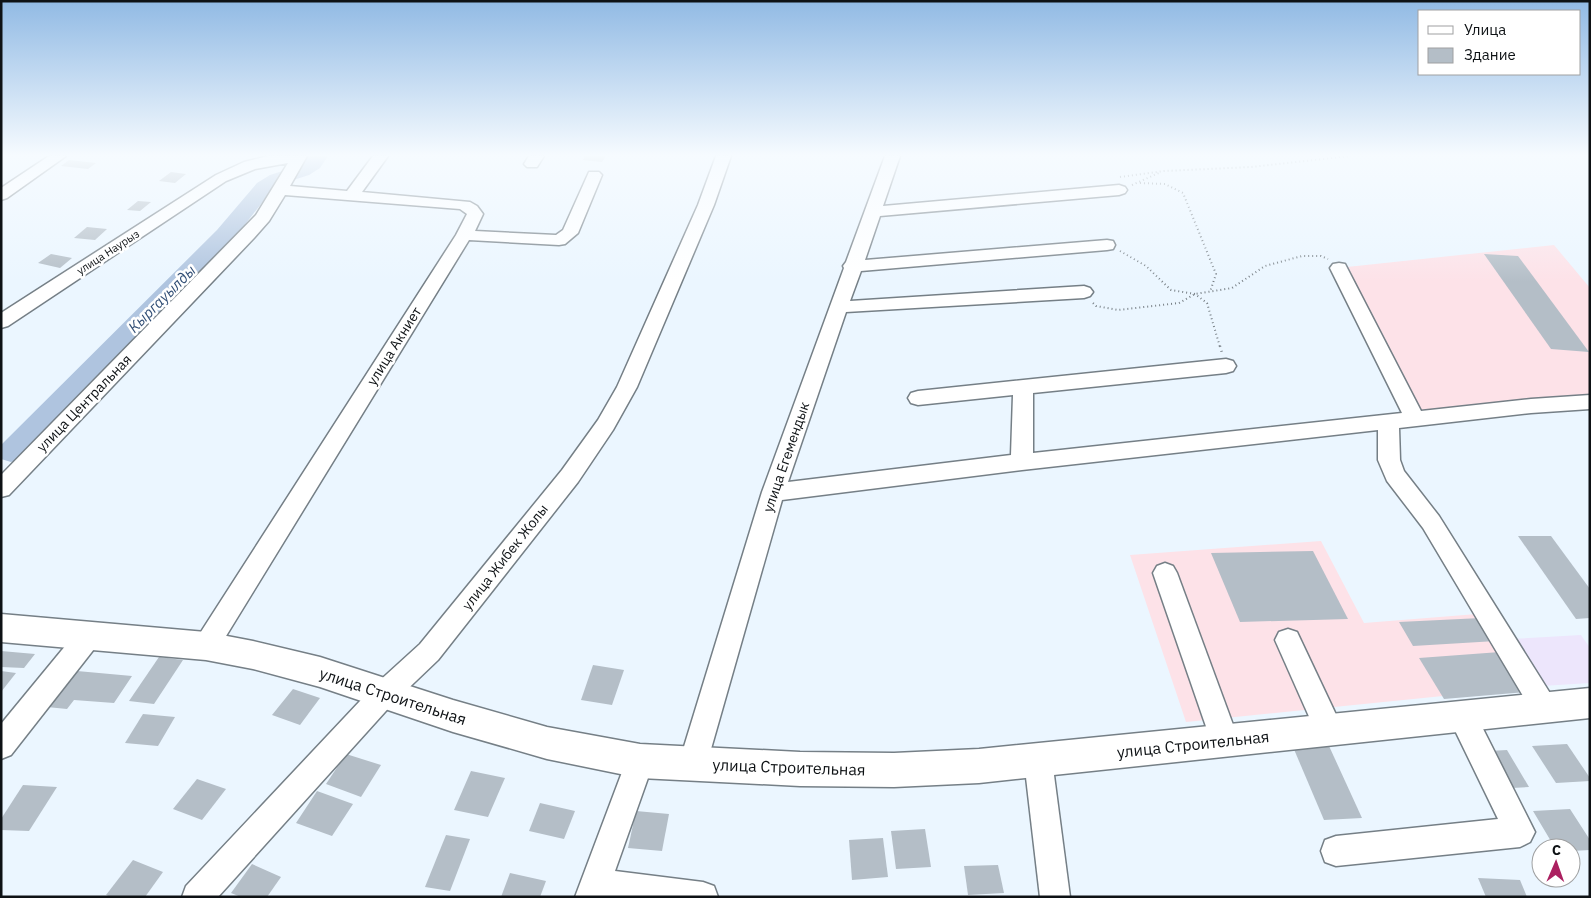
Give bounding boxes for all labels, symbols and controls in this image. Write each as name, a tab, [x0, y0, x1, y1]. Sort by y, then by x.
legend	[1418, 10, 1581, 75]
text: Улица	[1464, 20, 1506, 39]
text: Здание	[1464, 45, 1516, 64]
street label: улица Наурыз	[74, 227, 142, 277]
water label: Кыргауылды	[124, 261, 199, 336]
street label: улица Акниет	[363, 303, 426, 389]
street label: улица Центральная	[33, 350, 135, 456]
street label: улица Егемендык	[759, 399, 813, 515]
street label: улица Жибек Жолы	[458, 500, 552, 614]
street label: улица Строительная	[317, 663, 469, 729]
street label: улица Строительная	[1116, 726, 1270, 762]
street label: улица Строительная	[712, 754, 866, 780]
north arrow	[1531, 838, 1581, 888]
text: С	[1552, 841, 1561, 859]

